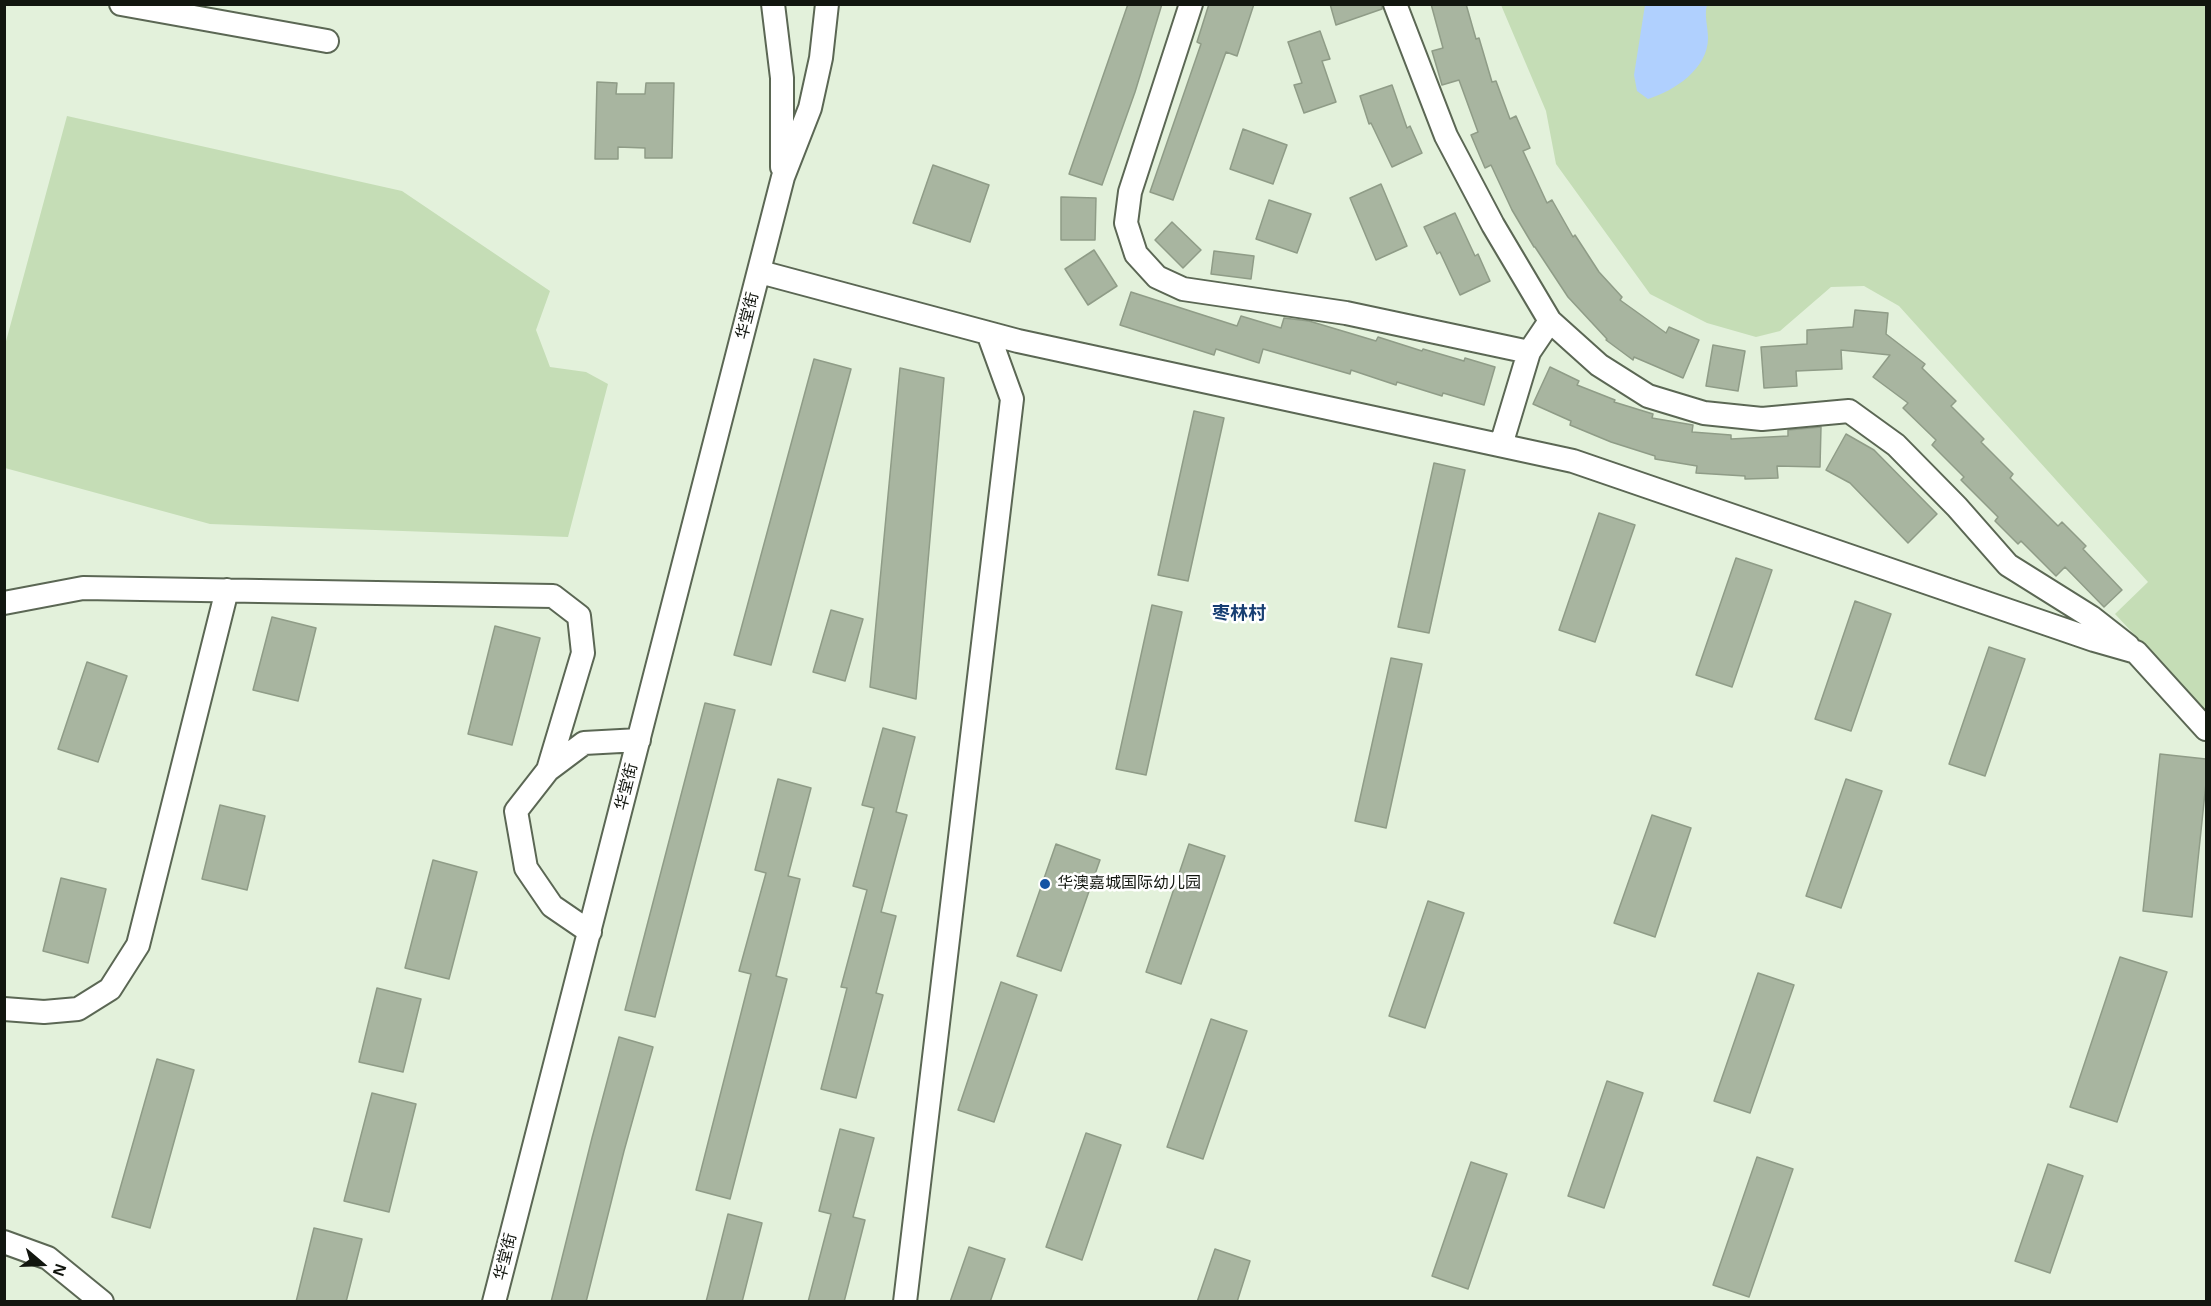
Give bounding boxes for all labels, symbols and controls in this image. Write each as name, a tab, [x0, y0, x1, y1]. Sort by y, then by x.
street label: 华堂街	[733, 290, 763, 342]
district label: 枣林村	[1212, 603, 1266, 625]
street label: 华堂街	[612, 761, 642, 813]
place label: 华澳嘉城国际幼儿园	[1057, 874, 1201, 894]
marker: 华澳嘉城国际幼儿园	[1038, 877, 1052, 891]
street label: 华堂街	[491, 1231, 521, 1283]
north arrow	[12, 1234, 72, 1294]
text: N	[50, 1262, 69, 1278]

